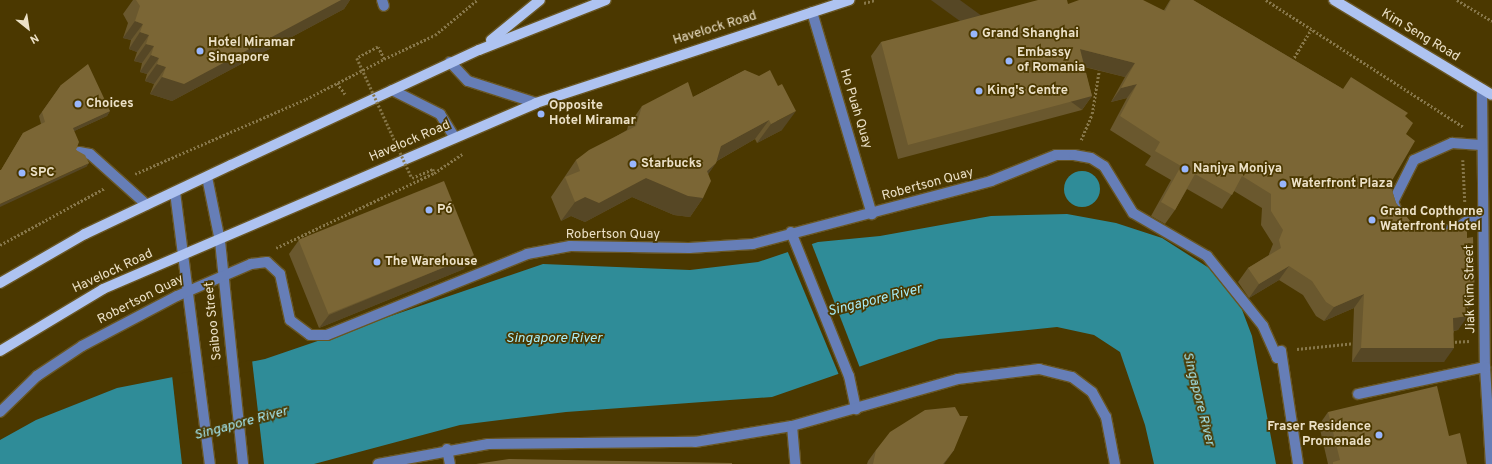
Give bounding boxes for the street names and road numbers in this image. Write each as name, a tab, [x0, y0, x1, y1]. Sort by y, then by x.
street label: Kim Seng Road	[1378, 6, 1462, 66]
street label: Havelock Road	[671, 9, 759, 49]
street label: Ho Puah Quay	[835, 67, 875, 151]
street label: Havelock Road	[367, 118, 453, 166]
street label: Robertson Quay	[880, 165, 976, 205]
street label: Robertson Quay	[566, 227, 660, 243]
street label: Jiak Kim Street	[1462, 244, 1480, 334]
street label: Havelock Road	[70, 247, 156, 297]
street label: Robertson Quay	[95, 272, 187, 328]
street label: Saiboo Street	[202, 281, 226, 361]

